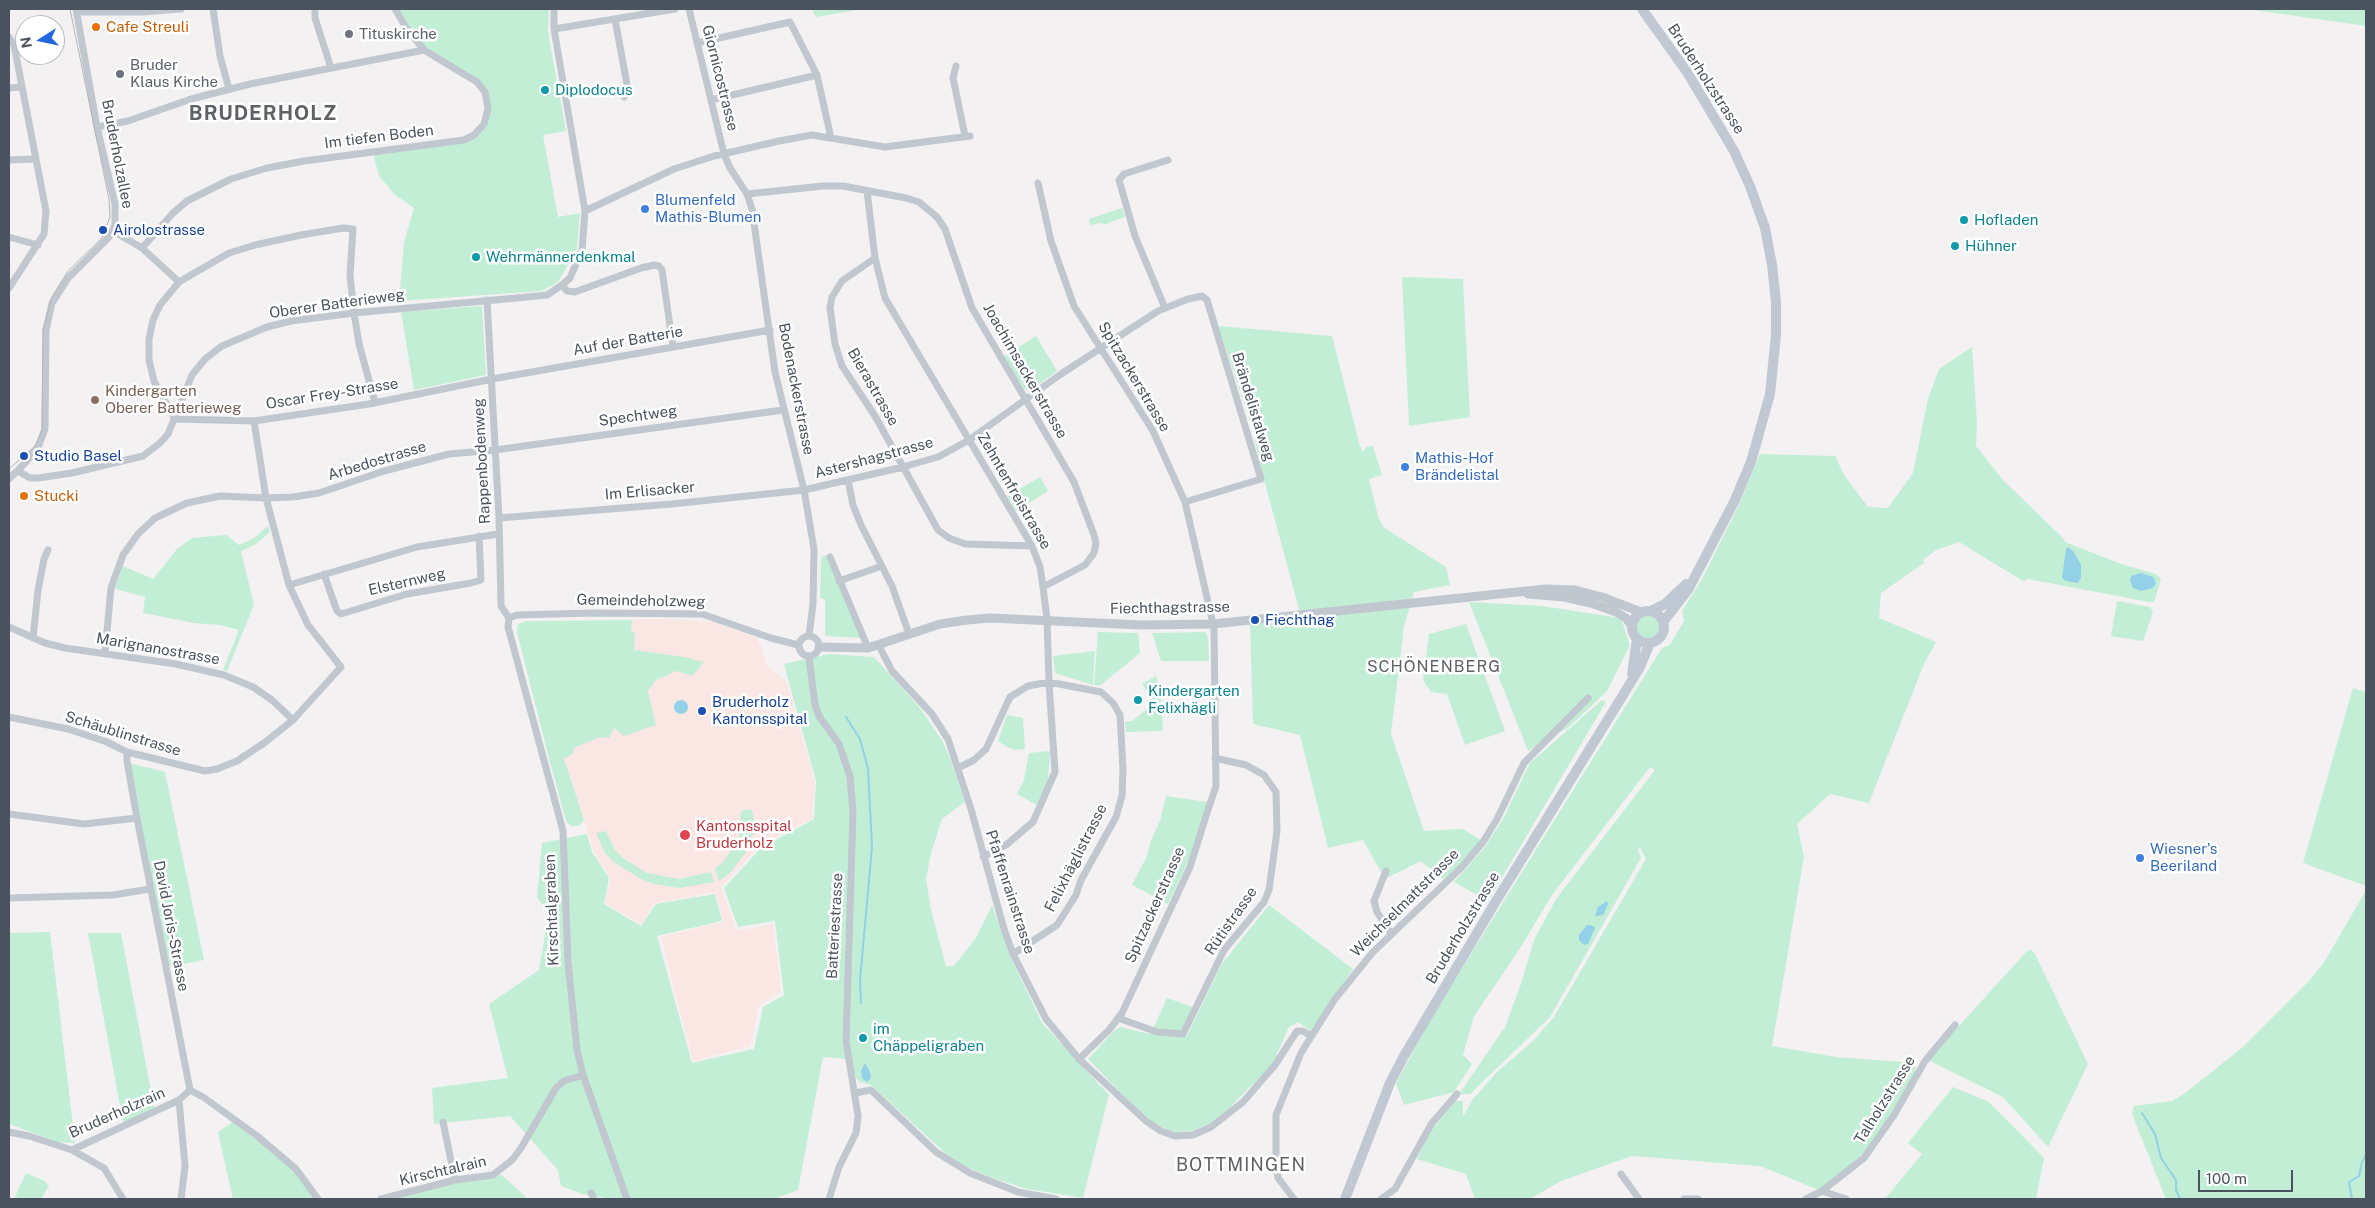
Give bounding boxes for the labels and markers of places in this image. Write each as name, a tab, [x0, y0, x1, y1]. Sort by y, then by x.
place label: Cafe Streuli	[106, 18, 189, 36]
marker: Cafe Streuli	[90, 21, 102, 33]
place label: Tituskirche	[359, 25, 437, 43]
marker: Tituskirche	[343, 28, 355, 40]
place label: Bruder Klaus Kirche	[130, 56, 218, 91]
marker: Bruder Klaus Kirche	[114, 68, 126, 80]
place label: Diplodocus	[555, 81, 633, 99]
marker: Diplodocus	[539, 84, 551, 96]
place label: Blumenfeld Mathis-Blumen	[655, 191, 761, 226]
marker: Blumenfeld Mathis-Blumen	[639, 203, 651, 215]
place label: Hofladen	[1974, 211, 2038, 229]
marker: Hofladen	[1958, 214, 1970, 226]
place label: Airolostrasse	[113, 221, 205, 239]
marker: Airolostrasse	[97, 224, 109, 236]
place label: Hühner	[1965, 237, 2017, 255]
marker: Hühner	[1949, 240, 1961, 252]
place label: Wehrmännerdenkmal	[486, 248, 636, 266]
marker: Wehrmännerdenkmal	[470, 251, 482, 263]
place label: Kindergarten Oberer Batterieweg	[105, 382, 242, 417]
marker: Kindergarten Oberer Batterieweg	[89, 394, 101, 406]
place label: Studio Basel	[34, 447, 122, 465]
place label: Mathis-Hof Brändelistal	[1415, 449, 1499, 484]
marker: Studio Basel	[18, 450, 30, 462]
marker: Mathis-Hof Brändelistal	[1399, 461, 1411, 473]
place label: Stucki	[34, 487, 78, 505]
marker: Stucki	[18, 490, 30, 502]
place label: Fiechthag	[1265, 611, 1335, 629]
marker: Fiechthag	[1249, 614, 1261, 626]
place label: Kindergarten Felixhägli	[1148, 682, 1240, 717]
place label: Bruderholz Kantonsspital	[712, 693, 808, 728]
marker: Kindergarten Felixhägli	[1132, 694, 1144, 706]
marker: Bruderholz Kantonsspital	[696, 705, 708, 717]
place label: Kantonsspital Bruderholz	[696, 817, 792, 852]
marker: Kantonsspital Bruderholz	[678, 828, 692, 842]
place label: Wiesner's Beeriland	[2150, 840, 2217, 875]
marker: Wiesner's Beeriland	[2134, 852, 2146, 864]
place label: im Chäppeligraben	[873, 1020, 984, 1055]
marker: im Chäppeligraben	[857, 1032, 869, 1044]

